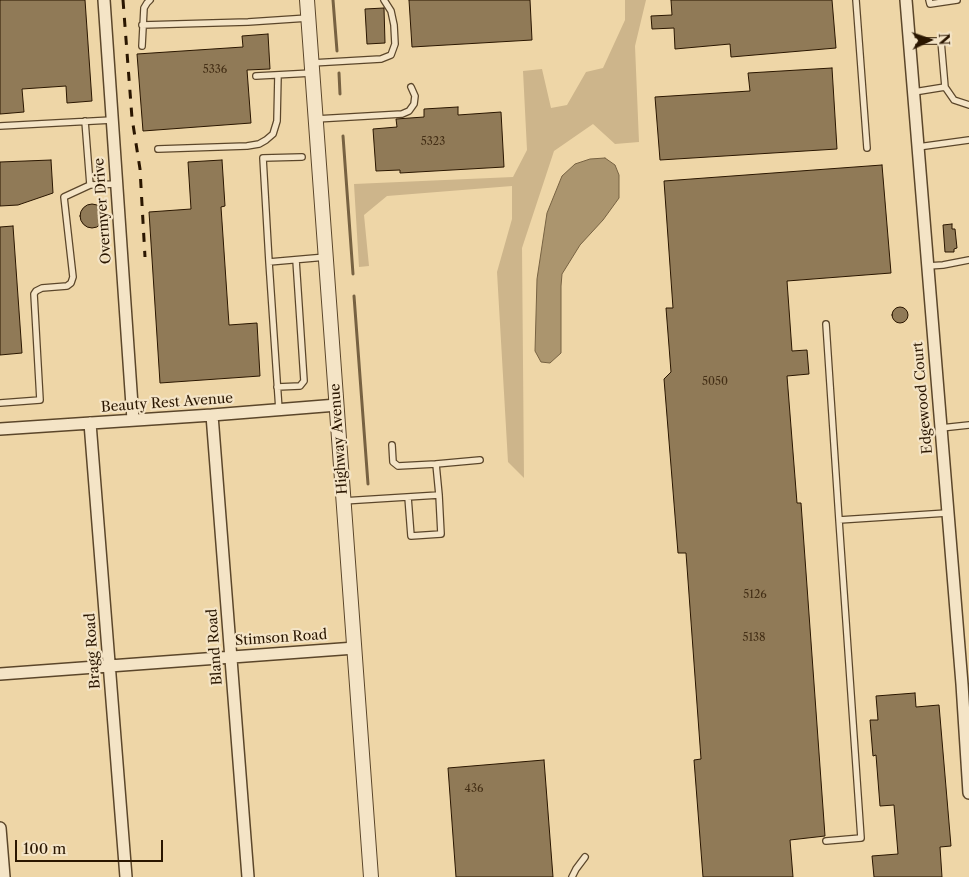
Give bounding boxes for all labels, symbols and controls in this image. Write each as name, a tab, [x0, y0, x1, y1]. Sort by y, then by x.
north arrow	[904, 15, 954, 65]
text: N	[935, 33, 953, 46]
house number: 5336	[203, 63, 227, 77]
house number: 5323	[421, 135, 445, 149]
street label: Overmyer Drive	[91, 157, 115, 265]
street label: Edgewood Court	[910, 341, 936, 455]
house number: 5050	[702, 375, 728, 389]
street label: Highway Avenue	[327, 383, 351, 495]
street label: Beauty Rest Avenue	[100, 390, 234, 416]
house number: 5126	[743, 588, 767, 602]
street label: Bland Road	[204, 608, 226, 686]
street label: Bragg Road	[82, 612, 104, 690]
street label: Stimson Road	[234, 626, 328, 650]
house number: 5138	[742, 631, 766, 645]
house number: 436	[465, 782, 483, 796]
scale bar	[18, 830, 165, 862]
text: 100 m	[23, 839, 66, 858]

